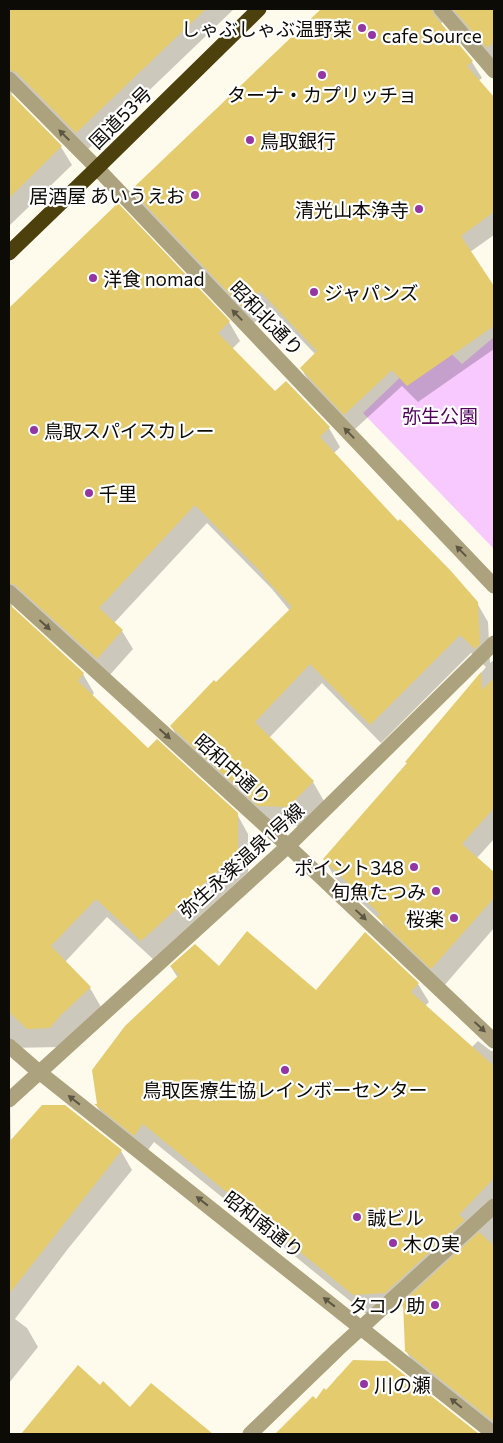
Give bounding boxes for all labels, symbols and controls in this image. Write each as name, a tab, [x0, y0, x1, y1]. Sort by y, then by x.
place label: しゃぶしゃぶ温野菜	[181, 17, 352, 40]
marker: しゃぶしゃぶ温野菜	[356, 22, 368, 34]
place label: cafe Source	[382, 24, 482, 47]
marker: cafe Source	[366, 29, 378, 41]
marker: ターナ・カプリッチョ	[316, 69, 328, 81]
street label: 国道53号	[84, 81, 156, 153]
place label: ターナ・カプリッチョ	[227, 83, 417, 106]
one-way arrow	[58, 129, 70, 141]
place label: 鳥取銀行	[260, 129, 336, 152]
marker: 鳥取銀行	[244, 134, 256, 146]
place label: 居酒屋 あいうえお	[29, 184, 185, 207]
marker: 居酒屋 あいうえお	[189, 189, 201, 201]
place label: 清光山本浄寺	[295, 198, 409, 221]
marker: 清光山本浄寺	[413, 203, 425, 215]
place label: 洋食 nomad	[103, 267, 204, 290]
marker: 洋食 nomad	[87, 272, 99, 284]
street label: 昭和北通り	[226, 276, 308, 360]
place label: ジャパンズ	[324, 281, 419, 304]
marker: ジャパンズ	[308, 286, 320, 298]
one-way arrow	[231, 310, 243, 322]
park label: 弥生公園	[402, 404, 478, 427]
place label: 鳥取スパイスカレー	[44, 419, 214, 442]
marker: 鳥取スパイスカレー	[28, 424, 40, 436]
one-way arrow	[343, 428, 355, 440]
place label: 千里	[99, 482, 137, 505]
marker: 千里	[83, 487, 95, 499]
one-way arrow	[455, 545, 467, 557]
one-way arrow	[38, 619, 51, 630]
one-way arrow	[158, 728, 170, 740]
street label: 昭和中通り	[190, 729, 276, 809]
street label: 弥生永楽温泉1号線	[174, 798, 308, 922]
place label: ポイント348	[294, 856, 404, 879]
marker: ポイント348	[408, 861, 420, 873]
place label: 旬魚たつみ	[331, 880, 426, 903]
marker: 旬魚たつみ	[430, 885, 442, 897]
place label: 桜楽	[406, 907, 444, 930]
one-way arrow	[355, 909, 367, 921]
marker: 桜楽	[448, 912, 460, 924]
one-way arrow	[473, 1021, 485, 1033]
marker: 鳥取医療生協レインボーセンター	[279, 1064, 291, 1076]
place label: 鳥取医療生協レインボーセンター	[142, 1078, 428, 1101]
one-way arrow	[68, 1095, 81, 1105]
street label: 昭和南通り	[219, 1186, 309, 1262]
one-way arrow	[196, 1195, 209, 1206]
place label: 誠ビル	[367, 1206, 424, 1229]
marker: 誠ビル	[351, 1211, 363, 1223]
place label: 木の実	[403, 1232, 460, 1255]
marker: 木の実	[387, 1237, 399, 1249]
place label: タコノ助	[349, 1294, 425, 1317]
one-way arrow	[323, 1296, 336, 1307]
marker: タコノ助	[429, 1299, 441, 1311]
place label: 川の瀬	[374, 1373, 431, 1396]
marker: 川の瀬	[358, 1378, 370, 1390]
one-way arrow	[450, 1398, 463, 1409]

